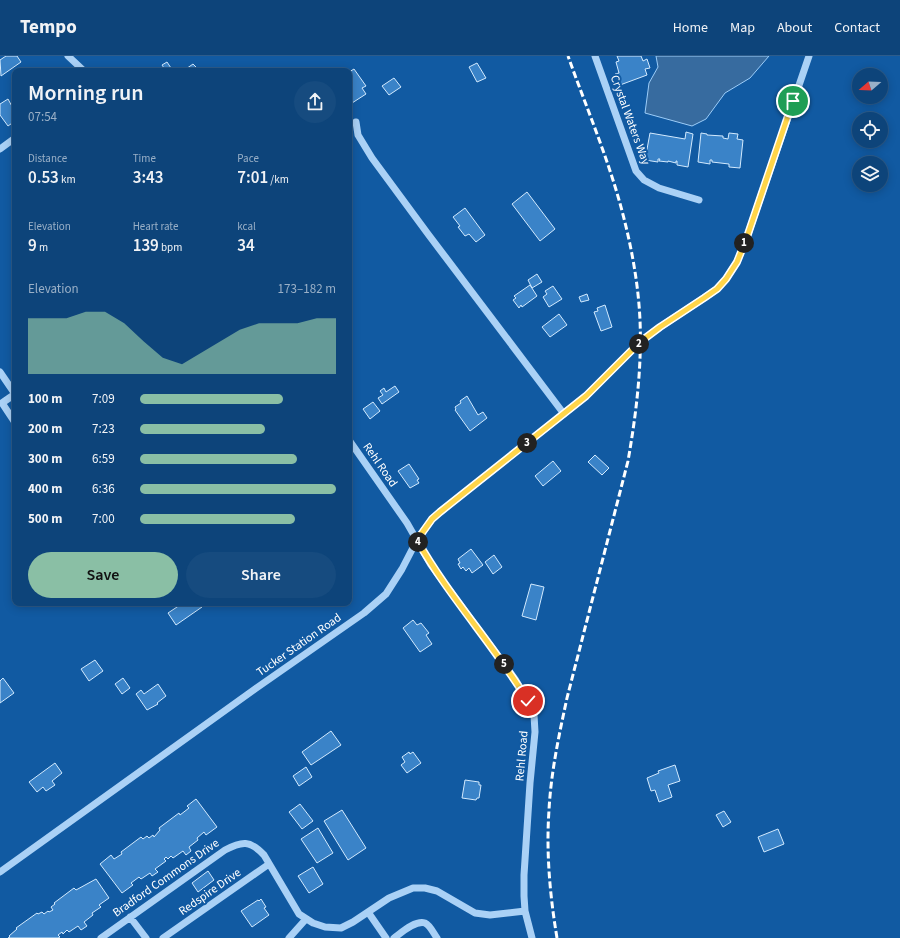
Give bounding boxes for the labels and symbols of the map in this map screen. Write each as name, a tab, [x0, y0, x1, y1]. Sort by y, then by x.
north arrow	[852, 68, 888, 104]
street label: Crystal Waters Way	[606, 73, 654, 168]
pin	[776, 84, 810, 118]
pin: 1	[734, 233, 754, 253]
pin: 2	[629, 334, 649, 354]
pin: 3	[517, 433, 537, 453]
street label: Rehl Road	[359, 439, 401, 491]
pin: 4	[408, 532, 428, 552]
street label: Tucker Station Road	[253, 609, 345, 681]
pin: 5	[494, 654, 514, 674]
pin	[511, 684, 545, 718]
street label: Rehl Road	[511, 730, 533, 782]
street label: Bradford Commons Drive	[109, 835, 223, 921]
street label: Redspire Drive	[175, 864, 245, 920]

